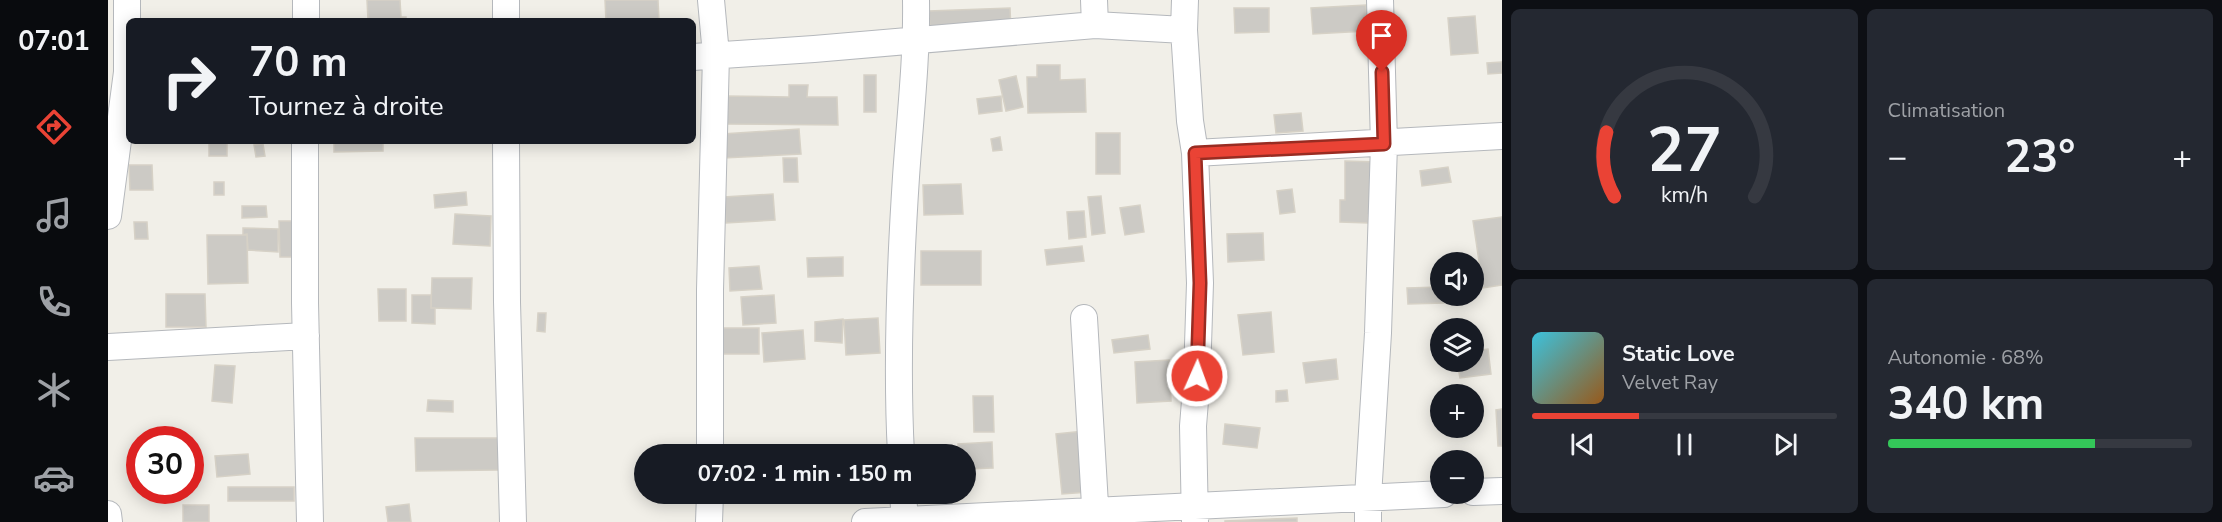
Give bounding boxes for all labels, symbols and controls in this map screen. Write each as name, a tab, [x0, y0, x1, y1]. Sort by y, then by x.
pin	[1356, 10, 1407, 72]
icon: arrive	[1365, 19, 1398, 52]
text: 07:01	[18, 23, 90, 60]
text: 70 m	[249, 34, 348, 91]
icon: right	[150, 42, 228, 120]
text: Tournez à droite	[249, 88, 444, 125]
text: Climatisation	[1888, 97, 2005, 124]
icon: directions	[33, 106, 75, 148]
text: 27	[1647, 108, 1722, 193]
text: 23°	[2004, 127, 2075, 188]
text: −	[1888, 135, 1907, 180]
text: +	[2172, 135, 2192, 180]
text: km/h	[1661, 180, 1708, 210]
icon: music	[33, 194, 75, 236]
map controls	[1430, 252, 1484, 504]
button: sound	[1430, 252, 1484, 306]
icon: phone	[33, 281, 75, 323]
button: layers	[1430, 318, 1484, 372]
text: Static Love	[1622, 339, 1735, 369]
position arrow	[1165, 344, 1229, 408]
text: Autonomie · 68%	[1888, 344, 2044, 371]
icon: climate	[33, 369, 75, 411]
text: Velvet Ray	[1622, 369, 1718, 396]
text: 340 km	[1888, 374, 2044, 435]
button: +	[1430, 384, 1484, 438]
speed limit sign: 30	[126, 426, 204, 504]
icon: previous	[1566, 428, 1599, 461]
icon: pause	[1668, 428, 1701, 461]
icon: next	[1769, 428, 1802, 461]
button: −	[1430, 450, 1484, 504]
icon: car	[33, 457, 75, 499]
text: 07:02 · 1 min · 150 m	[698, 459, 912, 489]

